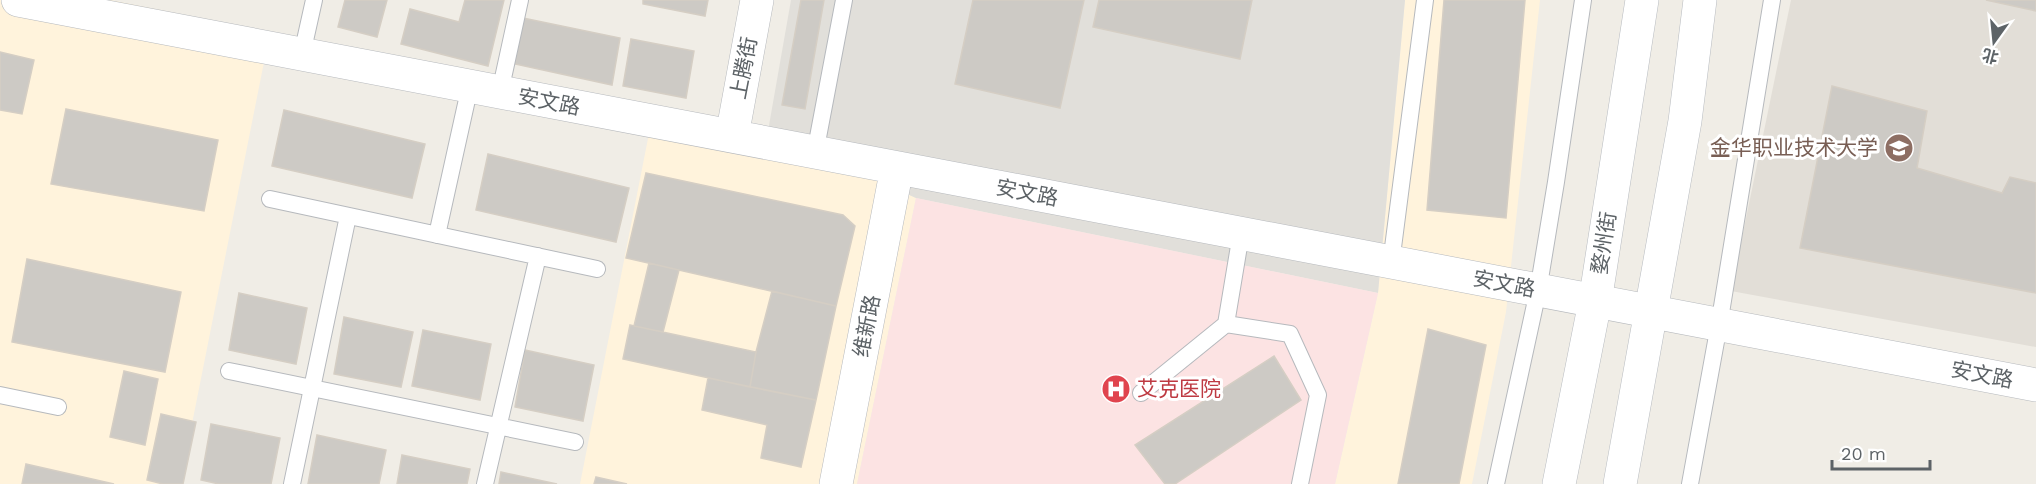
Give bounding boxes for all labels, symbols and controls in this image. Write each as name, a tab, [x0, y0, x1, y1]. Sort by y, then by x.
north arrow	[1964, 12, 2024, 72]
street label: 上腾街	[725, 35, 762, 101]
text: 北	[1980, 45, 2000, 67]
street label: 安文路	[516, 83, 582, 120]
school or university icon: 金华职业技术大学	[1883, 132, 1915, 164]
place label: 金华职业技术大学	[1710, 135, 1878, 160]
street label: 安文路	[994, 174, 1060, 211]
street label: 婺州街	[1586, 210, 1621, 276]
street label: 安文路	[1471, 265, 1537, 302]
street label: 维新路	[848, 293, 885, 359]
street label: 安文路	[1949, 356, 2015, 393]
hospital icon: 艾克医院	[1100, 373, 1132, 405]
place label: 艾克医院	[1137, 376, 1221, 401]
scale bar	[1832, 433, 1930, 471]
text: 20 m	[1841, 443, 1886, 464]

